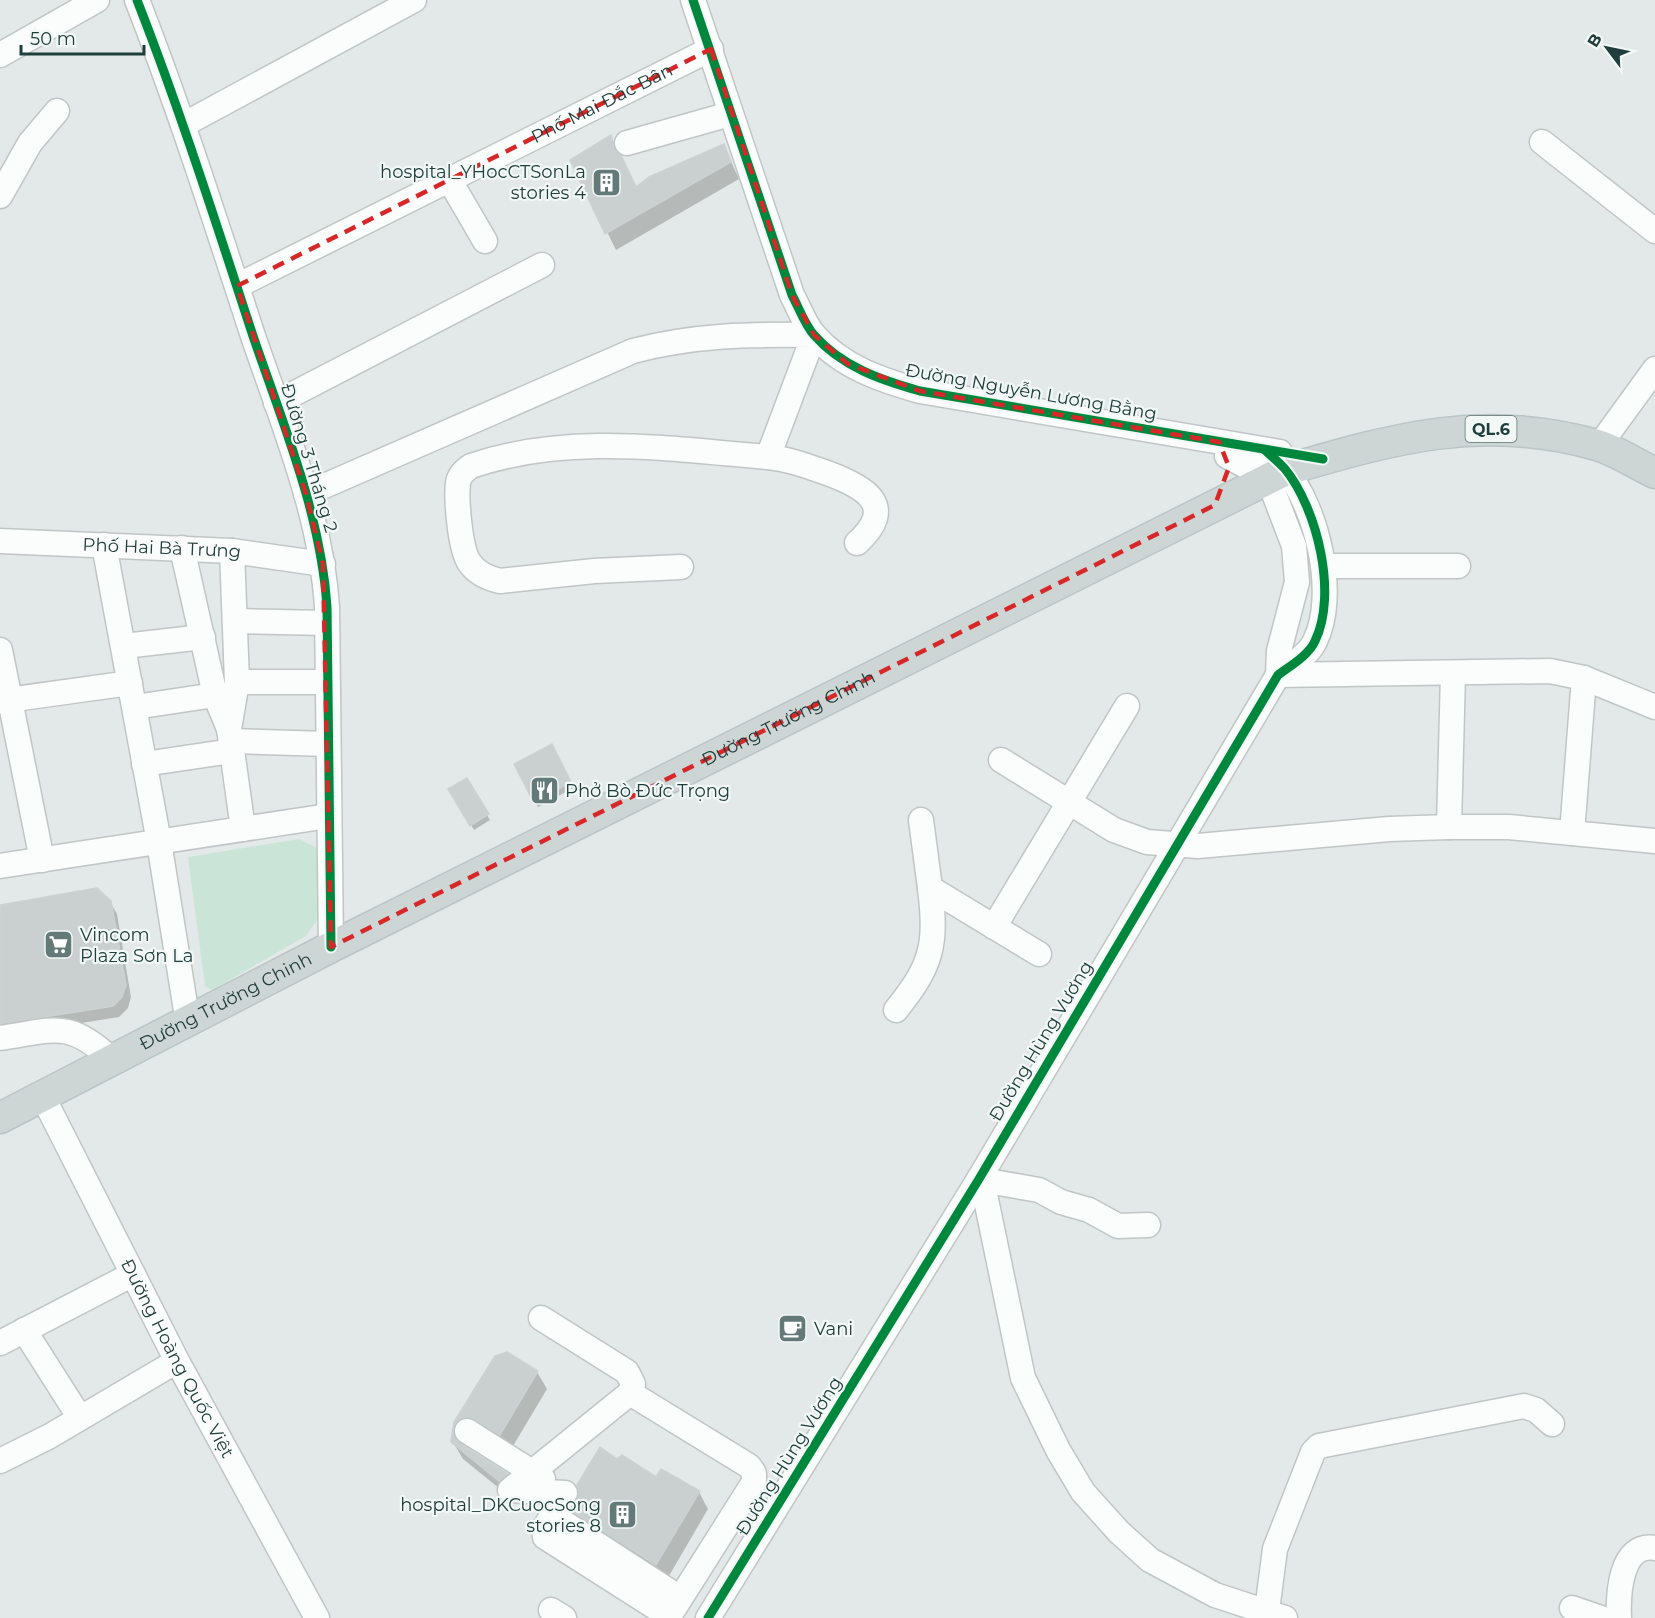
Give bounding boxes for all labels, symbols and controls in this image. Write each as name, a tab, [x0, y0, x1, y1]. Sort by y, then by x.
scale bar	[21, 18, 144, 56]
north arrow	[1577, 18, 1637, 78]
text: 50 m	[30, 28, 76, 50]
text: B	[1583, 30, 1606, 51]
street label: Phố Mai Đắc Bân	[528, 59, 676, 148]
place label: hospital_YHocCTSonLa stories 4	[380, 161, 586, 204]
building icon: hospital_YHocCTSonLa stories 4	[591, 166, 623, 198]
street label: Đường Nguyễn Lương Bằng	[904, 359, 1158, 425]
street label: Đường 3 Tháng 2	[276, 381, 342, 535]
road number: QL.6	[1466, 416, 1516, 442]
street label: Phố Hai Bà Trưng	[82, 534, 243, 563]
street label: Đường Trường Chinh	[698, 666, 879, 771]
restaurant icon: Phở Bò Đức Trọng	[528, 775, 560, 807]
place label: Phở Bò Đức Trọng	[565, 780, 730, 802]
place label: Vincom Plaza Sơn La	[80, 924, 193, 967]
supermarket icon: Vincom Plaza Sơn La	[43, 929, 75, 961]
street label: Đường Trường Chinh	[136, 948, 316, 1055]
street label: Đường Hùng Vương	[984, 957, 1098, 1125]
street label: Đường Hoàng Quốc Việt	[116, 1255, 239, 1462]
cafe icon: Vani	[777, 1313, 809, 1345]
place label: Vani	[814, 1318, 853, 1340]
street label: Đường Hùng Vương	[731, 1373, 847, 1539]
place label: hospital_DKCuocSong stories 8	[400, 1494, 601, 1537]
building icon: hospital_DKCuocSong stories 8	[606, 1499, 638, 1531]

